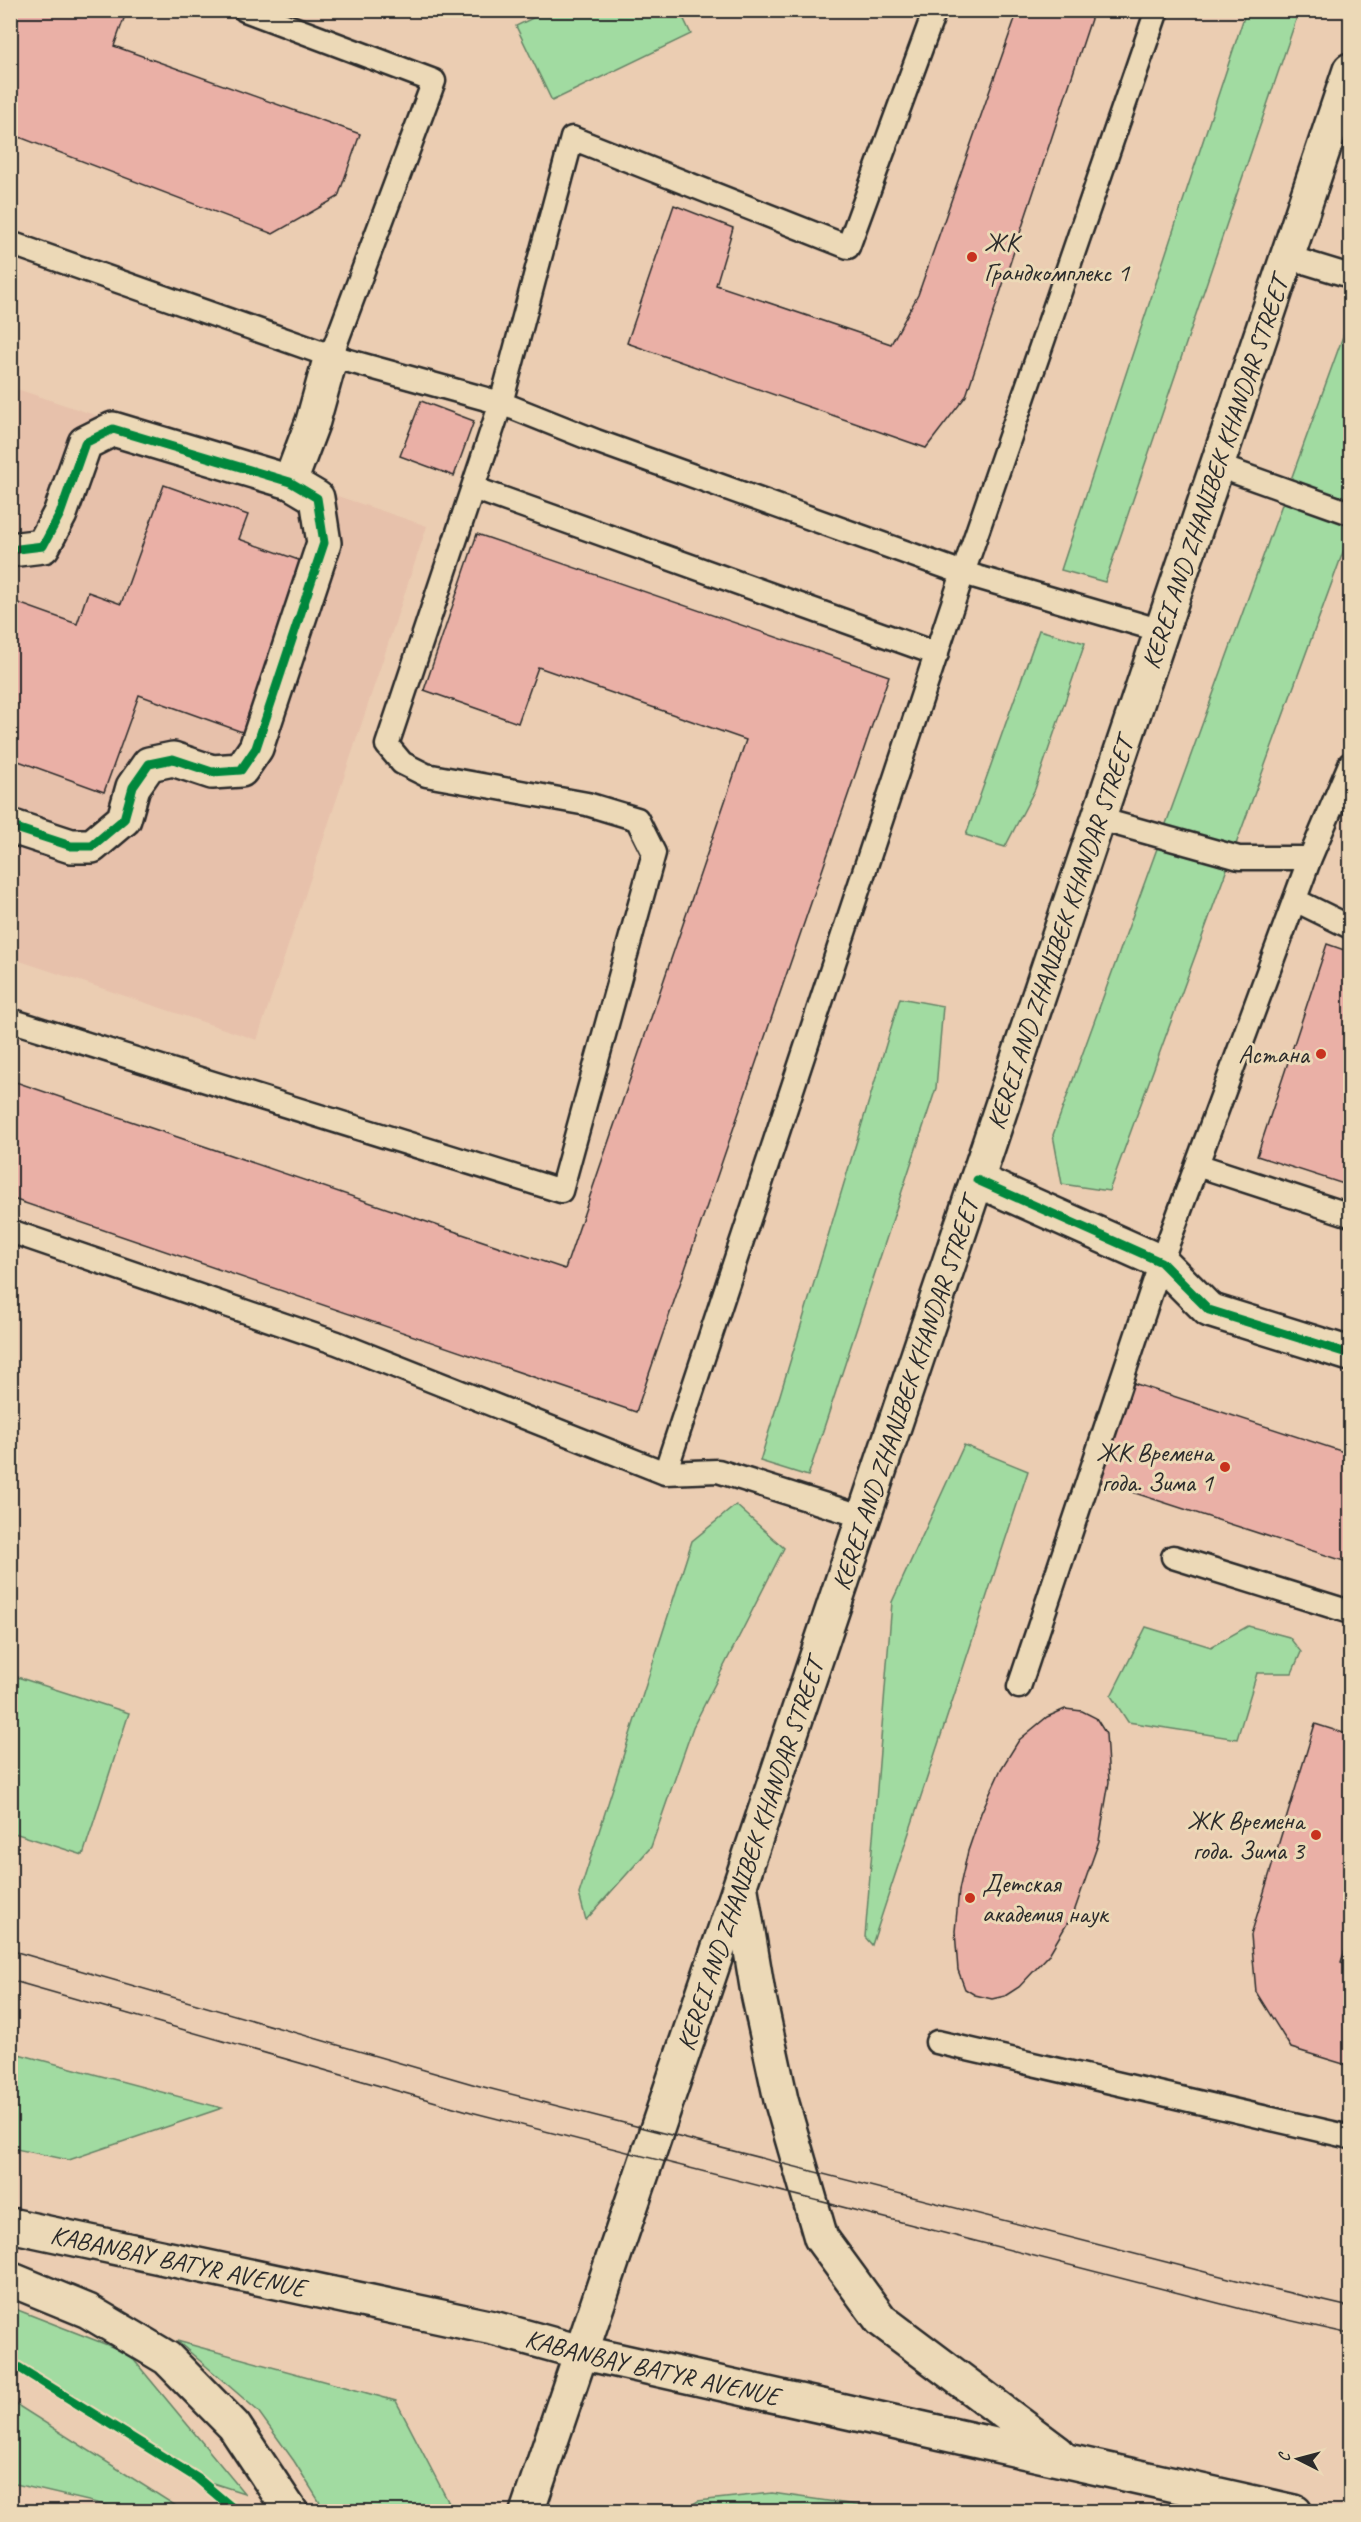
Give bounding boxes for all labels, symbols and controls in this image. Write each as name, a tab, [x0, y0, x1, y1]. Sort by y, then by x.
place label: ЖК Грандкомплекс 1	[984, 226, 1131, 289]
marker: ЖК Грандкомплекс 1	[965, 250, 979, 264]
street label: KEREI AND ZHANIBEK KHANDAR STREET	[1134, 266, 1298, 673]
street label: KEREI AND ZHANIBEK KHANDAR STREET	[979, 727, 1144, 1134]
place label: Астана	[1238, 1038, 1311, 1071]
marker: Астана	[1314, 1047, 1328, 1061]
street label: KEREI AND ZHANIBEK KHANDAR STREET	[824, 1188, 989, 1594]
place label: ЖК Времена года. Зима 1	[1096, 1436, 1215, 1499]
marker: ЖК Времена года. Зима 1	[1218, 1460, 1232, 1474]
street label: KEREI AND ZHANIBEK KHANDAR STREET	[669, 1648, 834, 2055]
place label: ЖК Времена года. Зима 3	[1187, 1804, 1306, 1867]
marker: ЖК Времена года. Зима 3	[1309, 1828, 1323, 1842]
place label: Детская академия наук	[982, 1867, 1110, 1930]
marker: Детская академия наук	[963, 1891, 977, 1905]
street label: KABANBAY BATYR AVENUE	[48, 2218, 312, 2305]
street label: KABANBAY BATYR AVENUE	[522, 2322, 786, 2414]
north arrow	[1268, 2429, 1328, 2489]
text: С	[1274, 2450, 1295, 2462]

